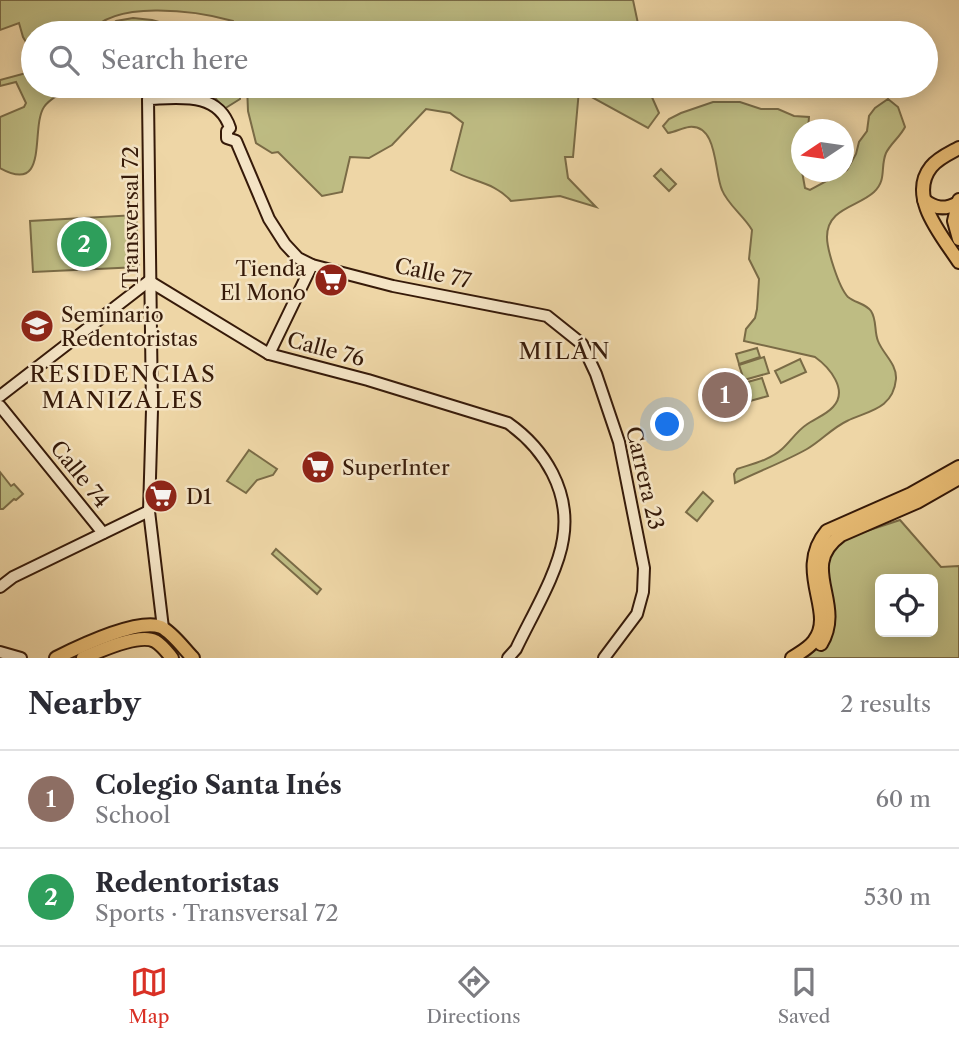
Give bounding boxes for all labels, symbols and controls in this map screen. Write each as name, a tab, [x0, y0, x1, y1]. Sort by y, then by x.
search box	[21, 21, 938, 98]
icon: search	[45, 41, 83, 79]
text: Search here	[101, 44, 248, 76]
north arrow	[791, 119, 854, 182]
street label: Transversal 72	[118, 146, 143, 288]
pin: 2	[61, 218, 107, 270]
street label: Calle 77	[392, 253, 474, 293]
place label: Tienda El Mono	[220, 256, 307, 305]
supermarket icon: Tienda El Mono	[312, 261, 350, 299]
place label: Seminario Redentoristas	[61, 302, 198, 351]
school or university icon: Seminario Redentoristas	[18, 307, 56, 345]
street label: Calle 76	[284, 327, 368, 371]
district label: MILÁN	[519, 337, 611, 365]
district label: RESIDENCIAS MANIZALES	[29, 360, 217, 414]
pin: 1	[702, 369, 748, 421]
your location	[650, 407, 684, 441]
street label: Carrera 23	[621, 424, 669, 532]
street label: Calle 74	[45, 435, 115, 513]
supermarket icon: SuperInter	[299, 448, 337, 486]
place label: SuperInter	[342, 455, 450, 480]
supermarket icon: D1	[142, 477, 180, 515]
place label: D1	[186, 484, 212, 509]
map controls	[875, 574, 938, 637]
button: locate	[875, 574, 938, 637]
text: Nearby	[28, 685, 141, 722]
text: 2 results	[840, 690, 931, 718]
text: Colegio Santa Inés	[95, 769, 342, 801]
text: 1	[46, 785, 56, 813]
text: 60 m	[875, 785, 931, 813]
text: School	[95, 801, 170, 829]
text: Redentoristas	[95, 867, 279, 899]
text: 2	[44, 883, 58, 911]
text: 530 m	[864, 883, 931, 911]
text: Sports · Transversal 72	[95, 899, 339, 927]
tab: Map	[129, 963, 169, 1028]
tab: Directions	[427, 963, 520, 1028]
tab: Saved	[778, 963, 830, 1028]

